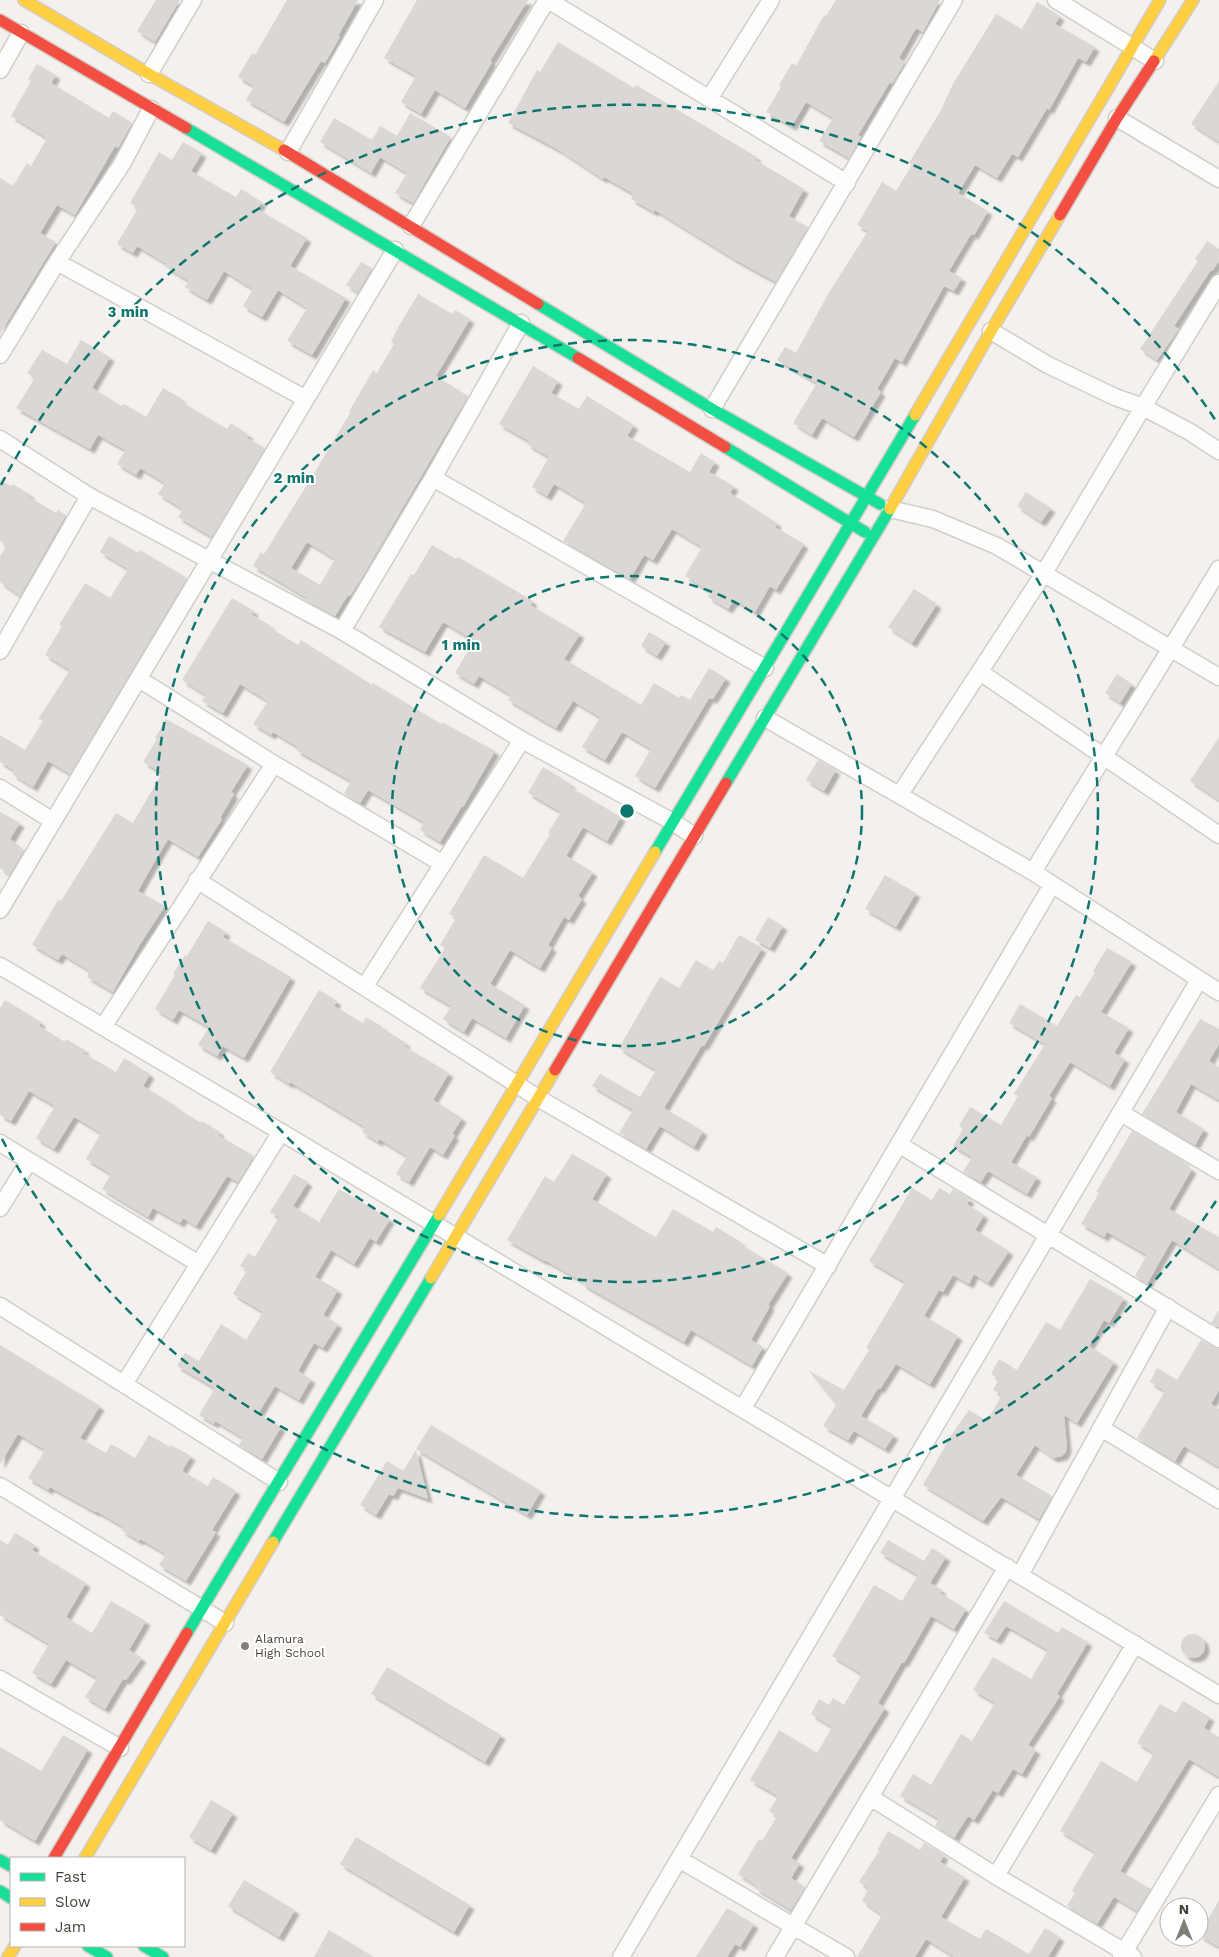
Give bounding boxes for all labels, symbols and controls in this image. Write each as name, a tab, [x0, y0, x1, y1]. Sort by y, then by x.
text: 3 min	[108, 303, 148, 321]
text: 2 min	[273, 469, 315, 487]
text: 1 min	[442, 636, 480, 654]
centre of rings	[618, 802, 636, 820]
place label: Alamura High School	[255, 1632, 325, 1660]
marker: Alamura High School	[239, 1640, 251, 1652]
legend	[10, 1857, 185, 1947]
text: Fast	[55, 1868, 87, 1886]
text: Slow	[55, 1893, 91, 1911]
north arrow	[1159, 1897, 1209, 1947]
text: N	[1179, 1901, 1189, 1917]
text: Jam	[55, 1918, 86, 1936]

